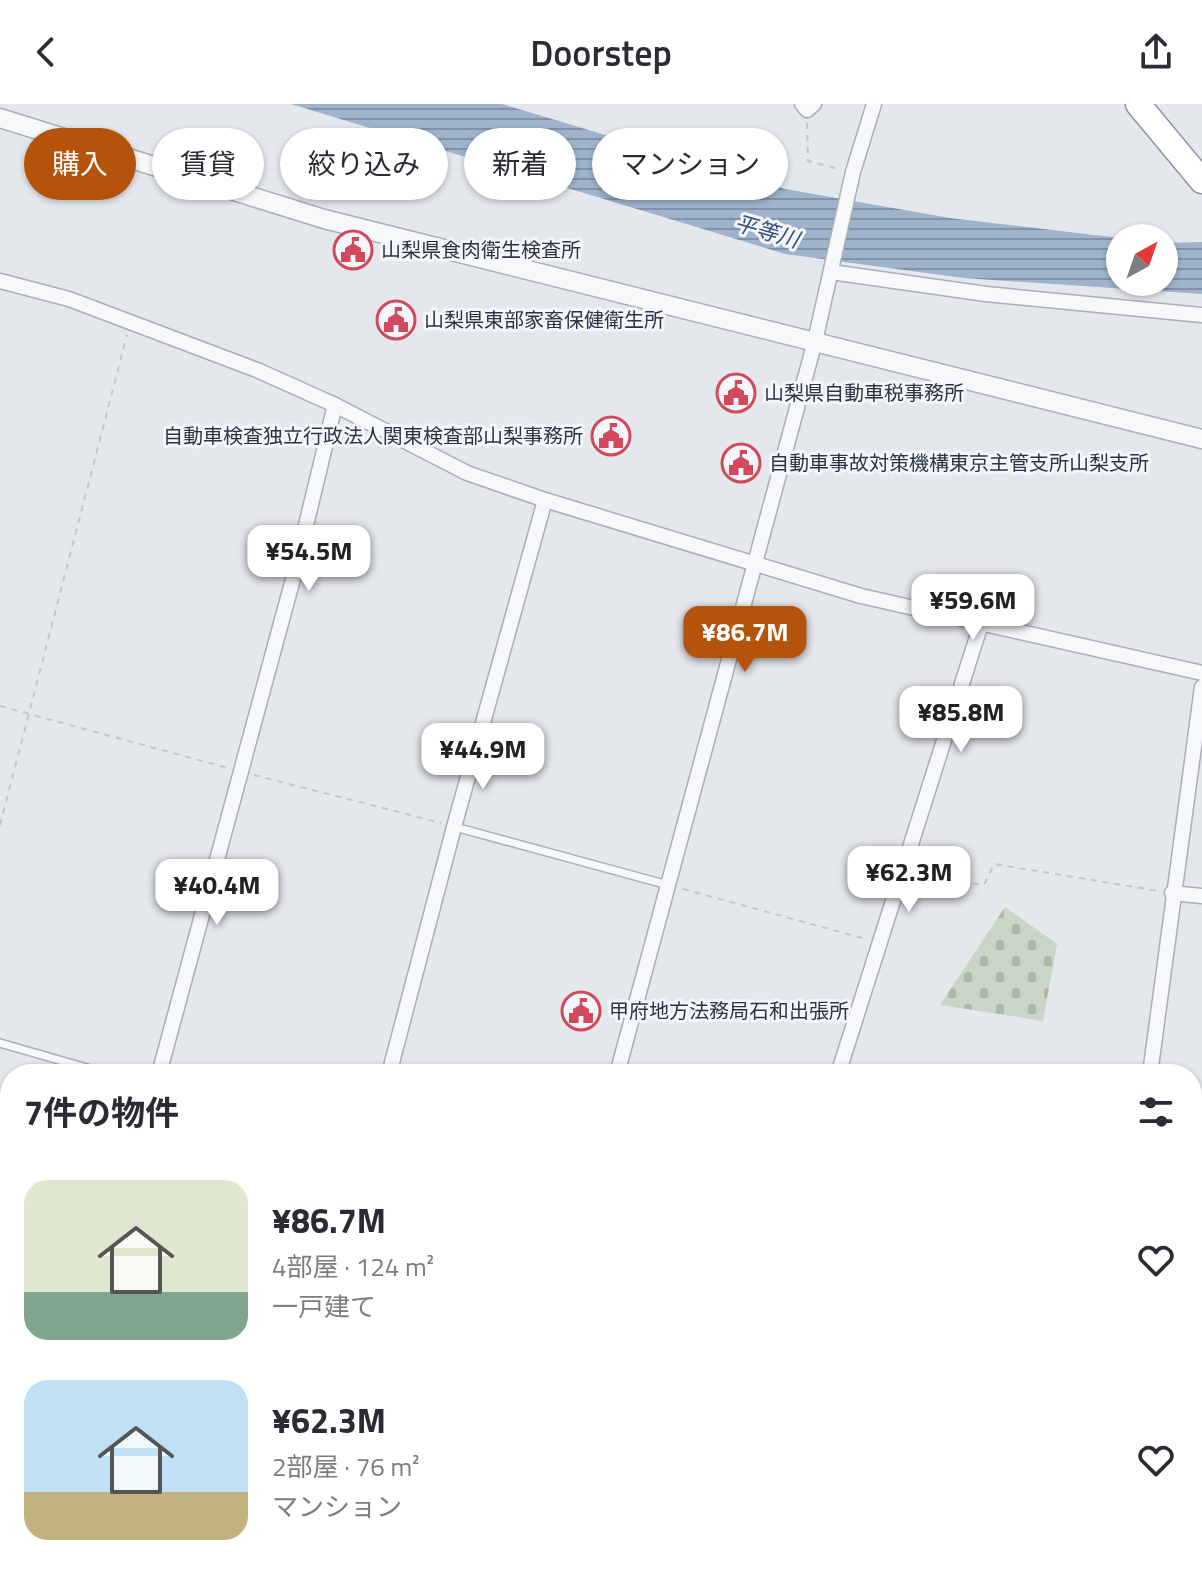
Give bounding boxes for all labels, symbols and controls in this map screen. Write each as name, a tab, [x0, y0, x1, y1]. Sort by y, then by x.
text: Doorstep	[530, 25, 672, 80]
icon: back	[24, 30, 68, 74]
icon: share	[1134, 30, 1178, 74]
chip: 購入	[24, 128, 136, 200]
chip: 賃貸	[152, 128, 264, 200]
chip: 絞り込み	[280, 128, 448, 200]
chip: 新着	[464, 128, 576, 200]
chip: マンション	[592, 128, 788, 200]
water label: 平等川	[731, 206, 805, 257]
north arrow	[1106, 224, 1178, 296]
map controls	[1106, 224, 1178, 296]
public building icon: 山梨県食肉衛生検査所	[332, 229, 374, 271]
place label: 山梨県食肉衛生検査所	[381, 234, 581, 265]
public building icon: 山梨県東部家畜保健衛生所	[375, 299, 417, 341]
place label: 山梨県東部家畜保健衛生所	[424, 304, 664, 335]
public building icon: 山梨県自動車税事務所	[715, 372, 757, 414]
place label: 山梨県自動車税事務所	[764, 377, 964, 408]
public building icon: 自動車検査独立行政法人関東検査部山梨事務所	[590, 415, 632, 457]
place label: 自動車検査独立行政法人関東検査部山梨事務所	[163, 420, 583, 451]
public building icon: 自動車事故対策機構東京主管支所山梨支所	[720, 442, 762, 484]
place label: 自動車事故対策機構東京主管支所山梨支所	[769, 447, 1149, 478]
pin: ¥54.5M	[244, 525, 374, 593]
text: ¥54.5M	[265, 531, 353, 570]
pin: ¥59.6M	[908, 574, 1038, 642]
text: ¥59.6M	[929, 580, 1017, 619]
pin: ¥86.7M	[680, 606, 810, 674]
text: ¥86.7M	[701, 612, 789, 651]
pin: ¥85.8M	[896, 686, 1026, 754]
text: ¥85.8M	[917, 692, 1005, 731]
pin: ¥44.9M	[418, 723, 548, 791]
text: ¥44.9M	[439, 729, 527, 768]
pin: ¥62.3M	[844, 846, 974, 914]
text: ¥62.3M	[865, 852, 953, 891]
pin: ¥40.4M	[152, 859, 282, 927]
text: ¥40.4M	[173, 865, 261, 904]
public building icon: 甲府地方法務局石和出張所	[560, 990, 602, 1032]
place label: 甲府地方法務局石和出張所	[609, 995, 849, 1026]
text: 7件の物件	[24, 1086, 179, 1138]
icon: filters	[1134, 1090, 1178, 1134]
text: ¥86.7M	[272, 1194, 386, 1246]
icon: home	[88, 1212, 184, 1308]
icon: heart	[1134, 1238, 1178, 1282]
text: 4部屋 · 124 m²	[272, 1247, 434, 1286]
text: 一戸建て	[272, 1287, 376, 1326]
text: ¥62.3M	[272, 1394, 386, 1446]
icon: home	[88, 1412, 184, 1508]
icon: heart	[1134, 1438, 1178, 1482]
text: 2部屋 · 76 m²	[272, 1447, 420, 1486]
text: マンション	[272, 1487, 402, 1526]

